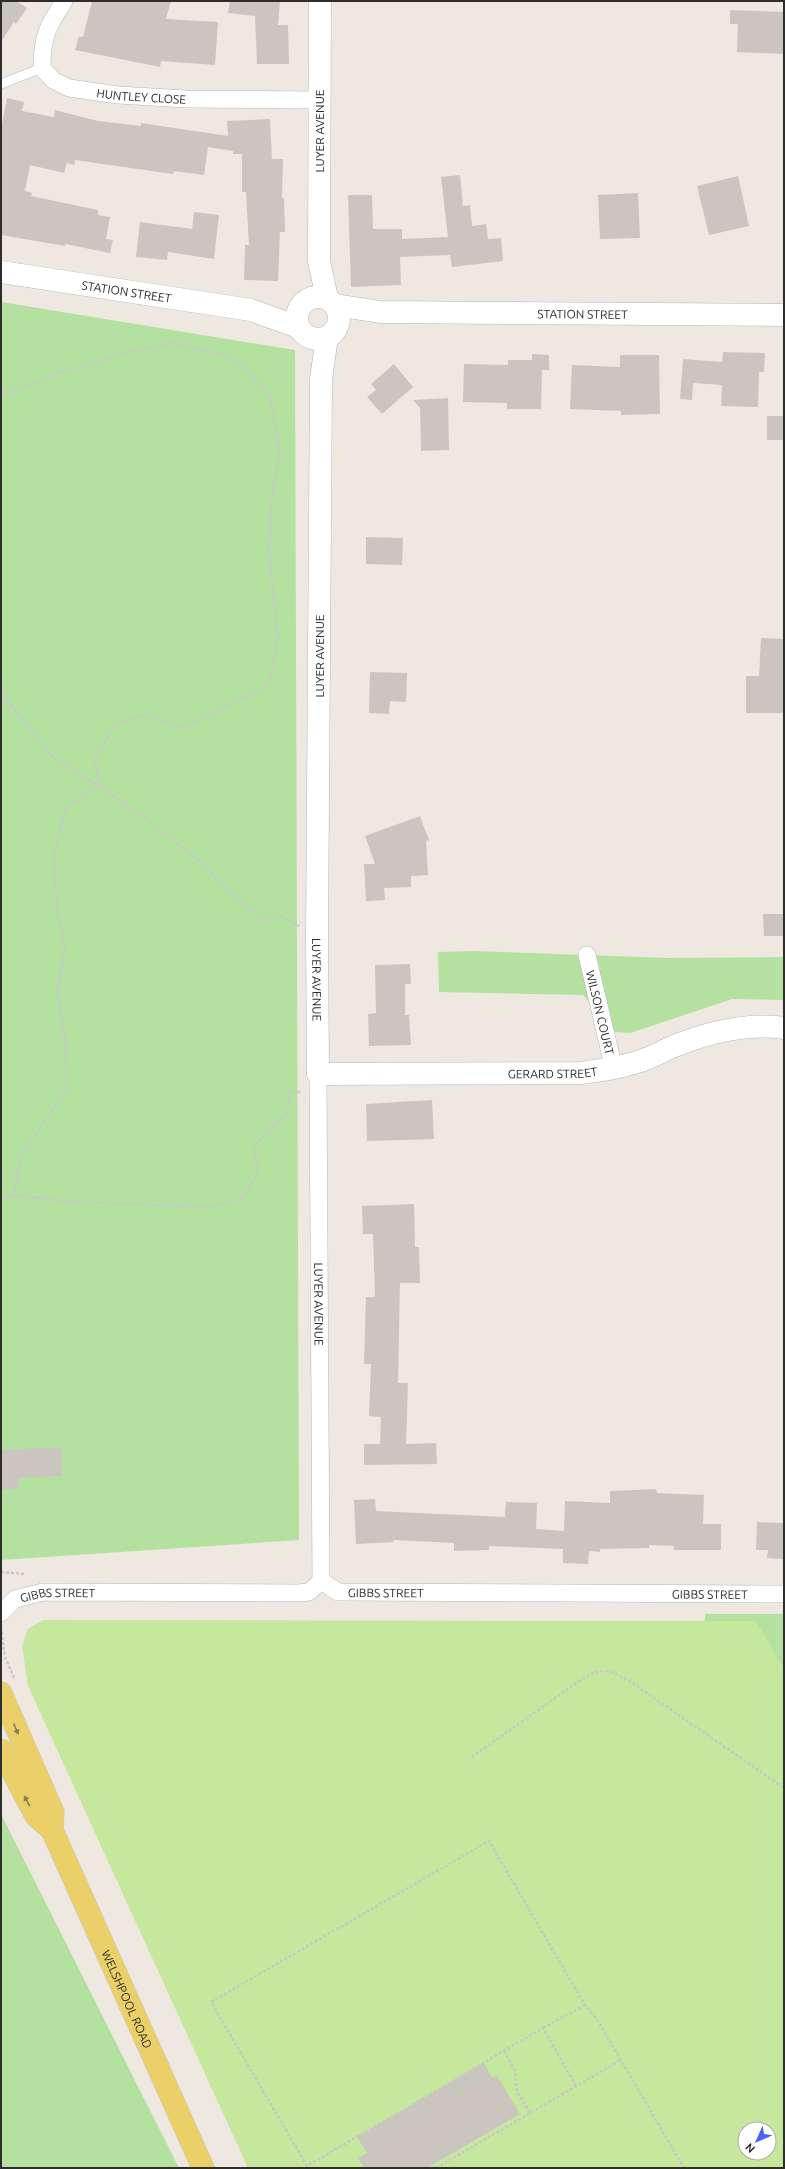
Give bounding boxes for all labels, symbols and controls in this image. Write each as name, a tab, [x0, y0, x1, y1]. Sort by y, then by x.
street label: HUNTLEY CLOSE	[96, 86, 187, 106]
street label: LUYER AVENUE	[313, 89, 326, 173]
street label: STATION STREET	[81, 278, 173, 304]
street label: STATION STREET	[537, 307, 628, 320]
street label: LUYER AVENUE	[313, 614, 326, 698]
street label: LUYER AVENUE	[311, 938, 324, 1021]
street label: WILSON COURT	[584, 969, 617, 1056]
street label: GERARD STREET	[508, 1064, 598, 1080]
street label: LUYER AVENUE	[313, 1262, 326, 1346]
street label: GIBBS STREET	[18, 1585, 96, 1604]
street label: GIBBS STREET	[348, 1586, 424, 1599]
street label: GIBBS STREET	[672, 1587, 748, 1600]
one-way arrow	[13, 1723, 20, 1735]
one-way arrow	[24, 1795, 31, 1806]
street label: WELSHPOOL ROAD	[100, 1948, 155, 2050]
north arrow	[737, 2121, 777, 2161]
text: N	[743, 2141, 757, 2155]

